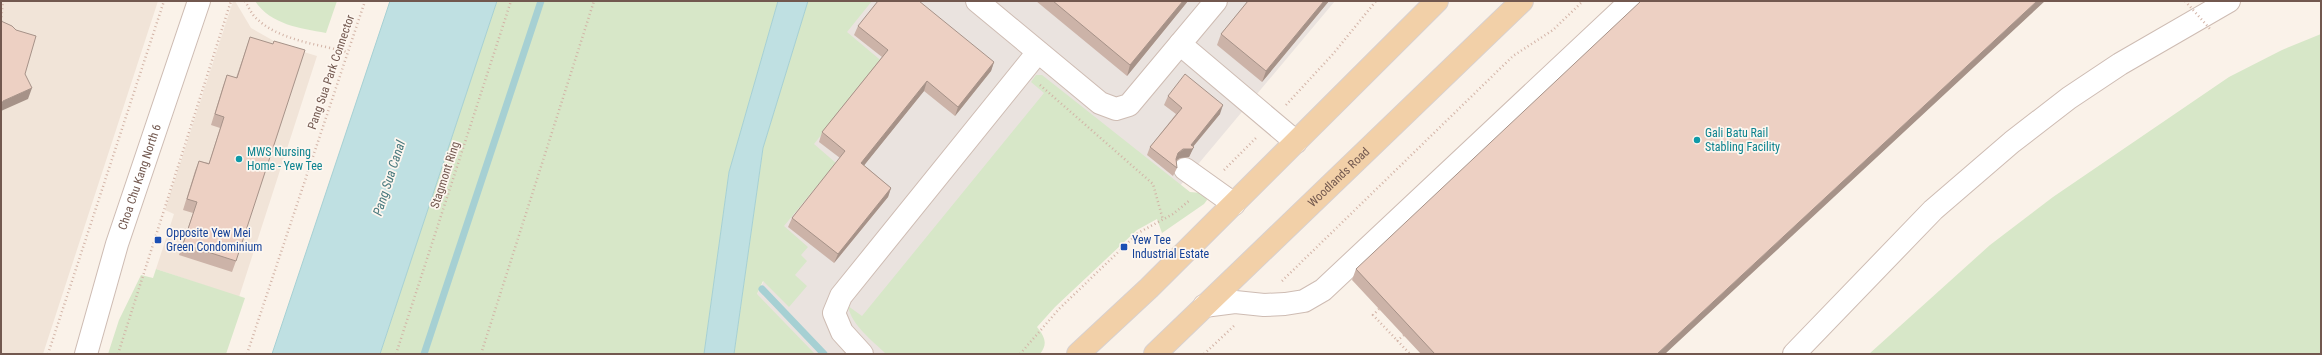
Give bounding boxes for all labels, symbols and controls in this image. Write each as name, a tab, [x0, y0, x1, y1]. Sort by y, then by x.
street label: Pang Sua Park Connector	[305, 13, 357, 131]
street label: Choa Chu Kang North 6	[115, 122, 164, 232]
place label: Gali Batu Rail Stabling Facility	[1705, 126, 1780, 154]
marker: Gali Batu Rail Stabling Facility	[1692, 135, 1702, 145]
water label: Pang Sua Canal	[370, 137, 409, 217]
street label: Stagmont Ring	[428, 140, 462, 210]
place label: MWS Nursing Home - Yew Tee	[247, 145, 323, 173]
street label: Woodlands Road	[1305, 145, 1372, 210]
marker: MWS Nursing Home - Yew Tee	[234, 154, 244, 164]
place label: Opposite Yew Mei Green Condominium	[166, 226, 262, 254]
place label: Yew Tee Industrial Estate	[1132, 233, 1210, 261]
marker: Opposite Yew Mei Green Condominium	[153, 235, 163, 245]
marker: Yew Tee Industrial Estate	[1119, 242, 1129, 252]

